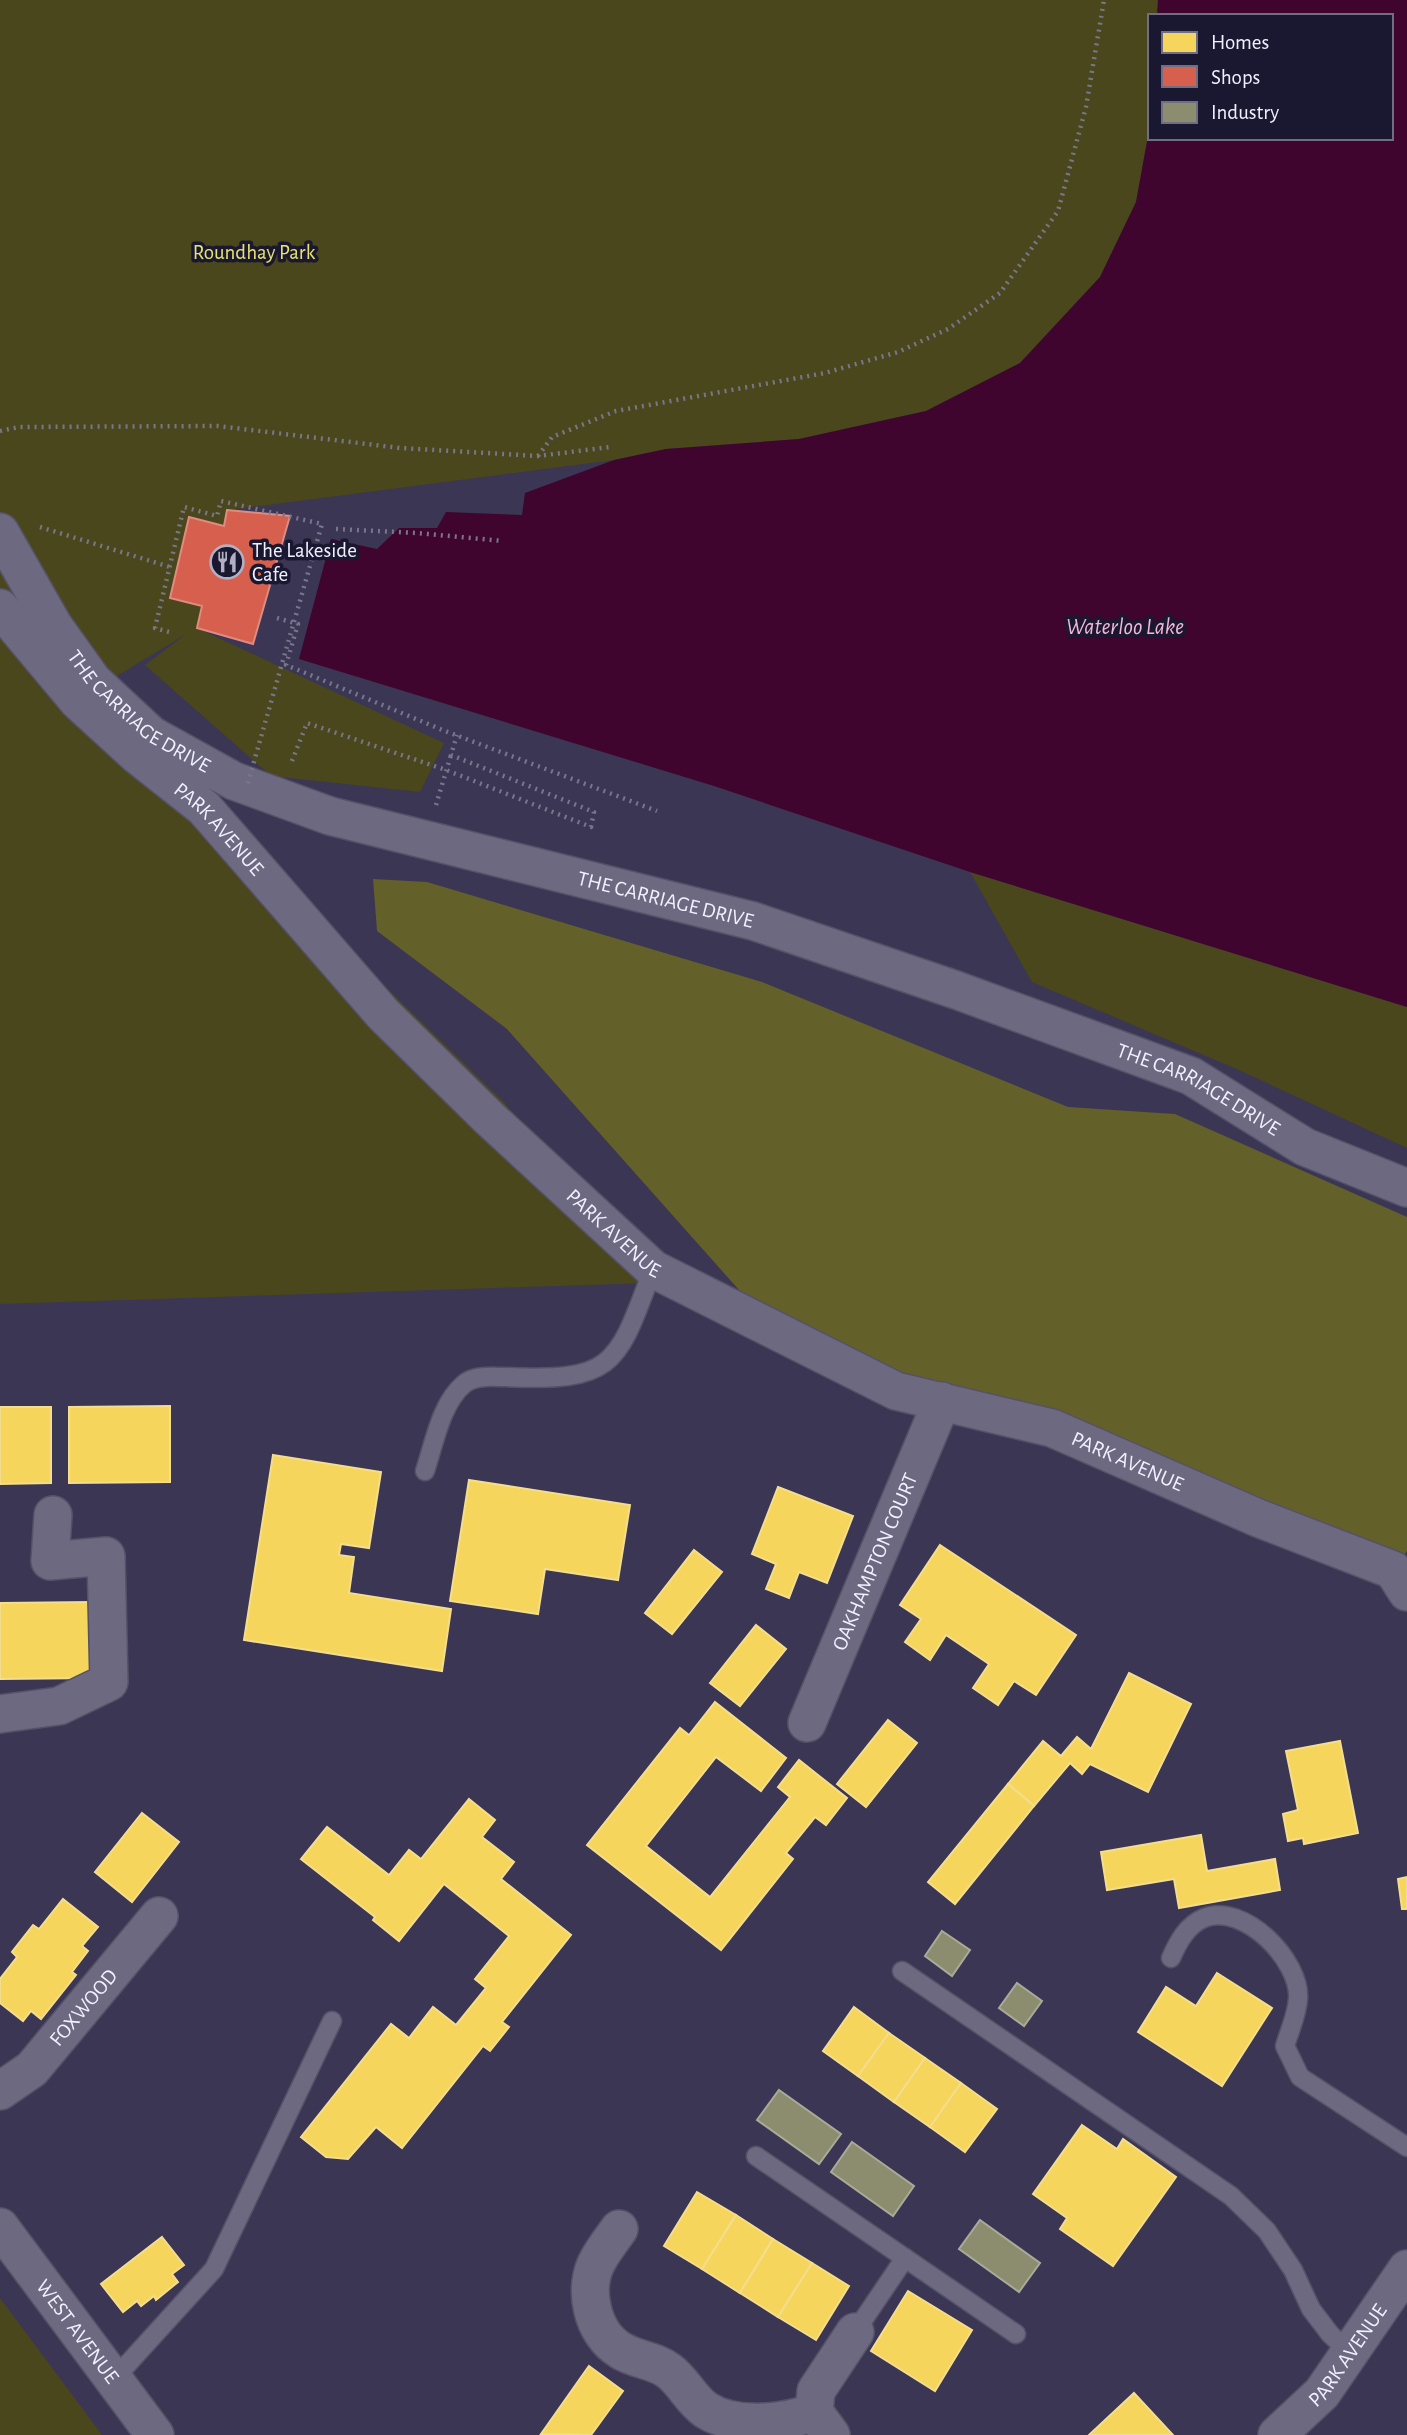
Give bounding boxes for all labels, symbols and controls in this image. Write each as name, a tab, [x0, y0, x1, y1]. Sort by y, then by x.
legend	[1148, 14, 1393, 140]
text: Homes	[1211, 32, 1269, 53]
text: Shops	[1211, 67, 1260, 88]
text: Industry	[1211, 102, 1279, 123]
park label: Roundhay Park	[193, 242, 316, 263]
place label: The Lakeside Cafe	[252, 540, 357, 585]
restaurant icon: The Lakeside Cafe	[208, 543, 246, 581]
water label: Waterloo Lake	[1066, 616, 1184, 639]
street label: THE CARRIAGE DRIVE	[64, 646, 214, 777]
street label: PARK AVENUE	[170, 779, 267, 880]
street label: THE CARRIAGE DRIVE	[575, 868, 756, 932]
street label: THE CARRIAGE DRIVE	[1114, 1040, 1284, 1140]
street label: PARK AVENUE	[562, 1185, 664, 1282]
street label: PARK AVENUE	[1068, 1428, 1187, 1495]
street label: OAKHAMPTON COURT	[829, 1470, 922, 1653]
street label: FOXWOOD	[46, 1965, 121, 2050]
street label: WEST AVENUE	[32, 2276, 123, 2387]
street label: PARK AVENUE	[1305, 2300, 1391, 2411]

